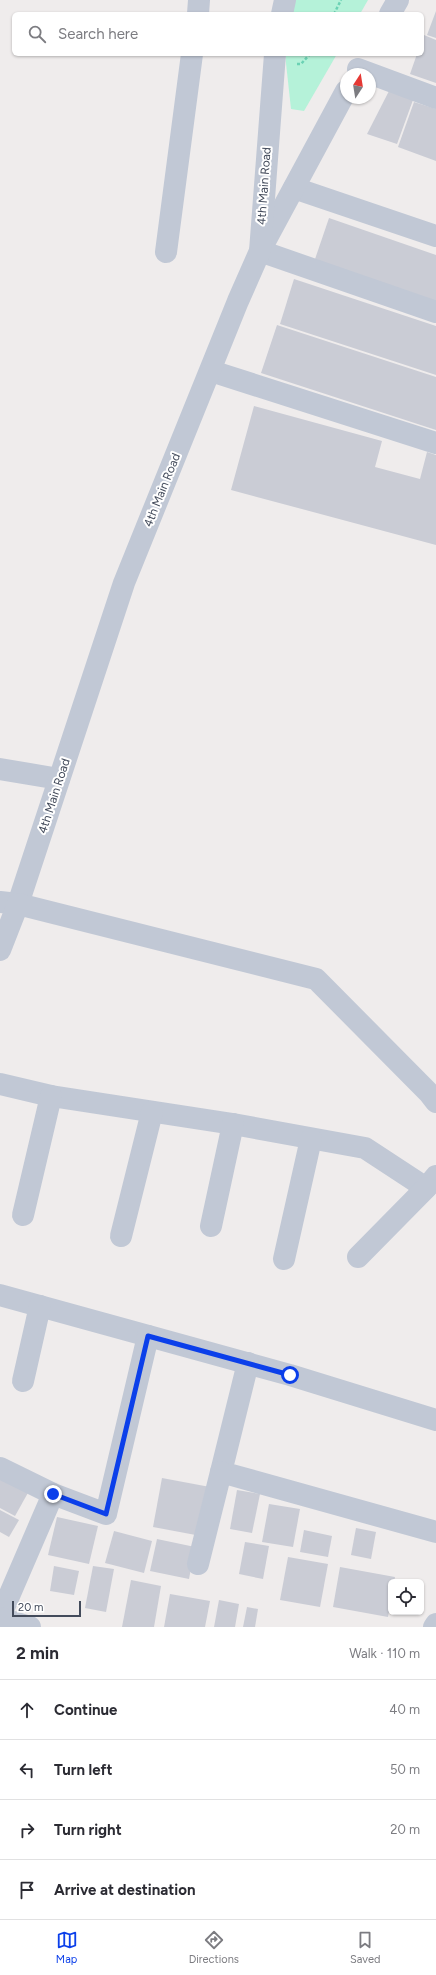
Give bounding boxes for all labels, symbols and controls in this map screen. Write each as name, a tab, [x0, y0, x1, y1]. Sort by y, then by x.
search box	[12, 12, 424, 56]
icon: search	[26, 23, 48, 45]
text: Search here	[58, 25, 138, 43]
north arrow	[340, 68, 376, 104]
street label: 4th Main Road	[254, 147, 274, 225]
street label: 4th Main Road	[141, 451, 183, 529]
street label: 4th Main Road	[35, 757, 73, 835]
route start	[281, 1366, 299, 1384]
route end	[44, 1485, 62, 1503]
map controls	[388, 1579, 424, 1615]
button: locate	[388, 1579, 424, 1615]
scale bar	[12, 1599, 81, 1618]
text: 20 m	[18, 1601, 43, 1614]
text: 2 min	[16, 1643, 59, 1663]
text: Walk · 110 m	[349, 1646, 420, 1661]
icon: ahead	[16, 1699, 38, 1721]
text: Continue	[54, 1701, 117, 1719]
text: 40 m	[389, 1702, 420, 1717]
icon: left	[16, 1759, 38, 1781]
text: Turn left	[54, 1761, 112, 1779]
text: 50 m	[390, 1762, 420, 1777]
icon: right	[16, 1819, 38, 1841]
text: Turn right	[54, 1821, 122, 1839]
text: 20 m	[390, 1822, 420, 1837]
icon: arrive	[16, 1879, 38, 1901]
text: Arrive at destination	[54, 1881, 195, 1899]
tab: Map	[56, 1929, 78, 1966]
tab: Directions	[189, 1929, 239, 1966]
tab: Saved	[350, 1929, 380, 1966]

